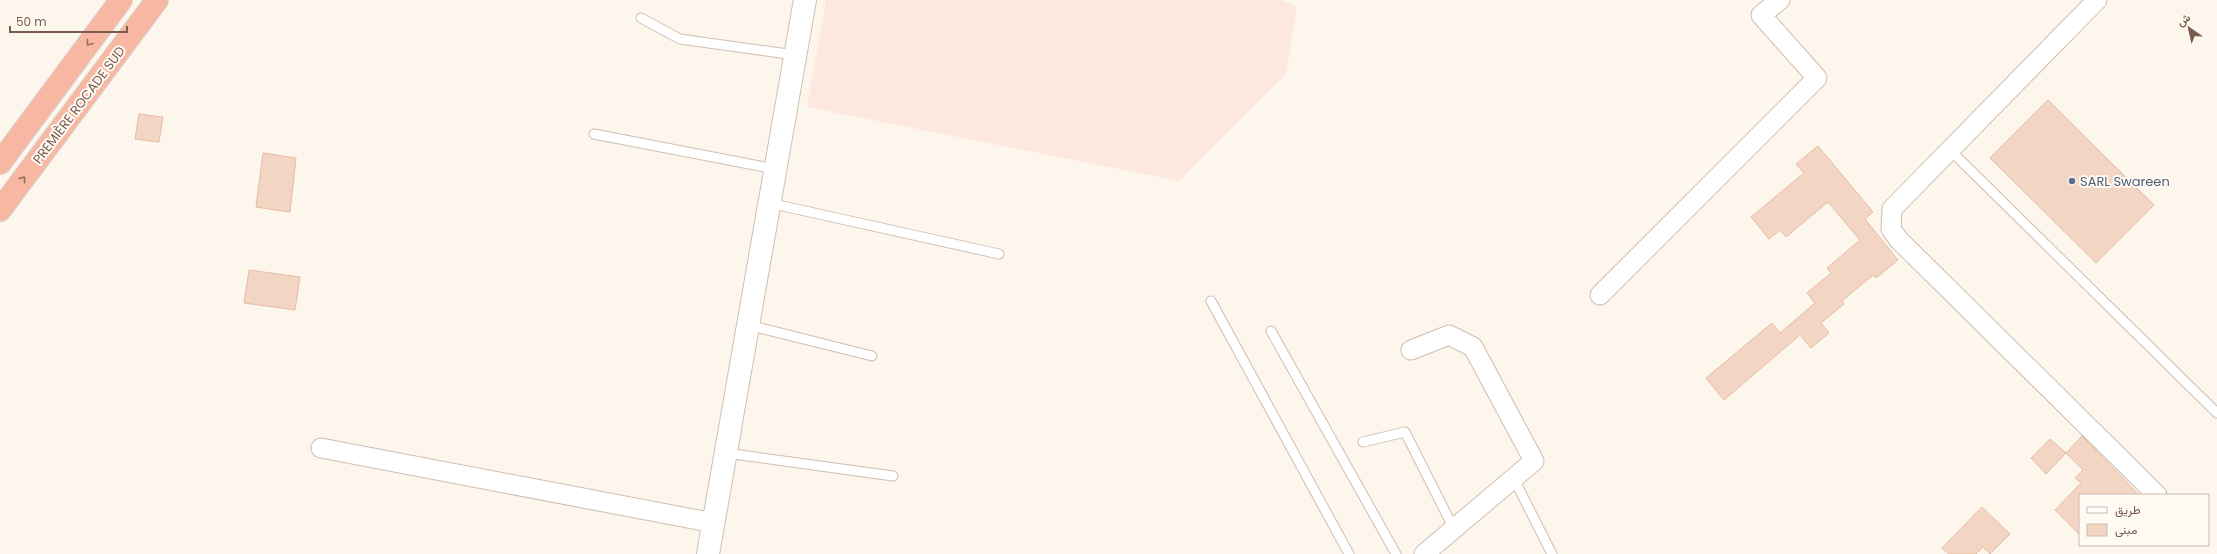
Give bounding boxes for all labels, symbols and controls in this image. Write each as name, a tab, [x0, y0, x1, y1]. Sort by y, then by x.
scale bar	[10, 8, 127, 34]
north arrow	[2169, 8, 2209, 48]
text: ش	[2173, 9, 2193, 30]
text: 50 m	[16, 13, 47, 30]
one-way arrow	[87, 38, 94, 45]
street label: PREMIÈRE ROCADE SUD	[28, 42, 130, 168]
place label: SARL Swareen	[2080, 172, 2170, 191]
one-way arrow	[19, 176, 26, 183]
marker: SARL Swareen	[2067, 176, 2077, 186]
legend	[2079, 494, 2209, 546]
text: طريق	[2115, 501, 2141, 518]
text: مبنى	[2115, 521, 2137, 538]

